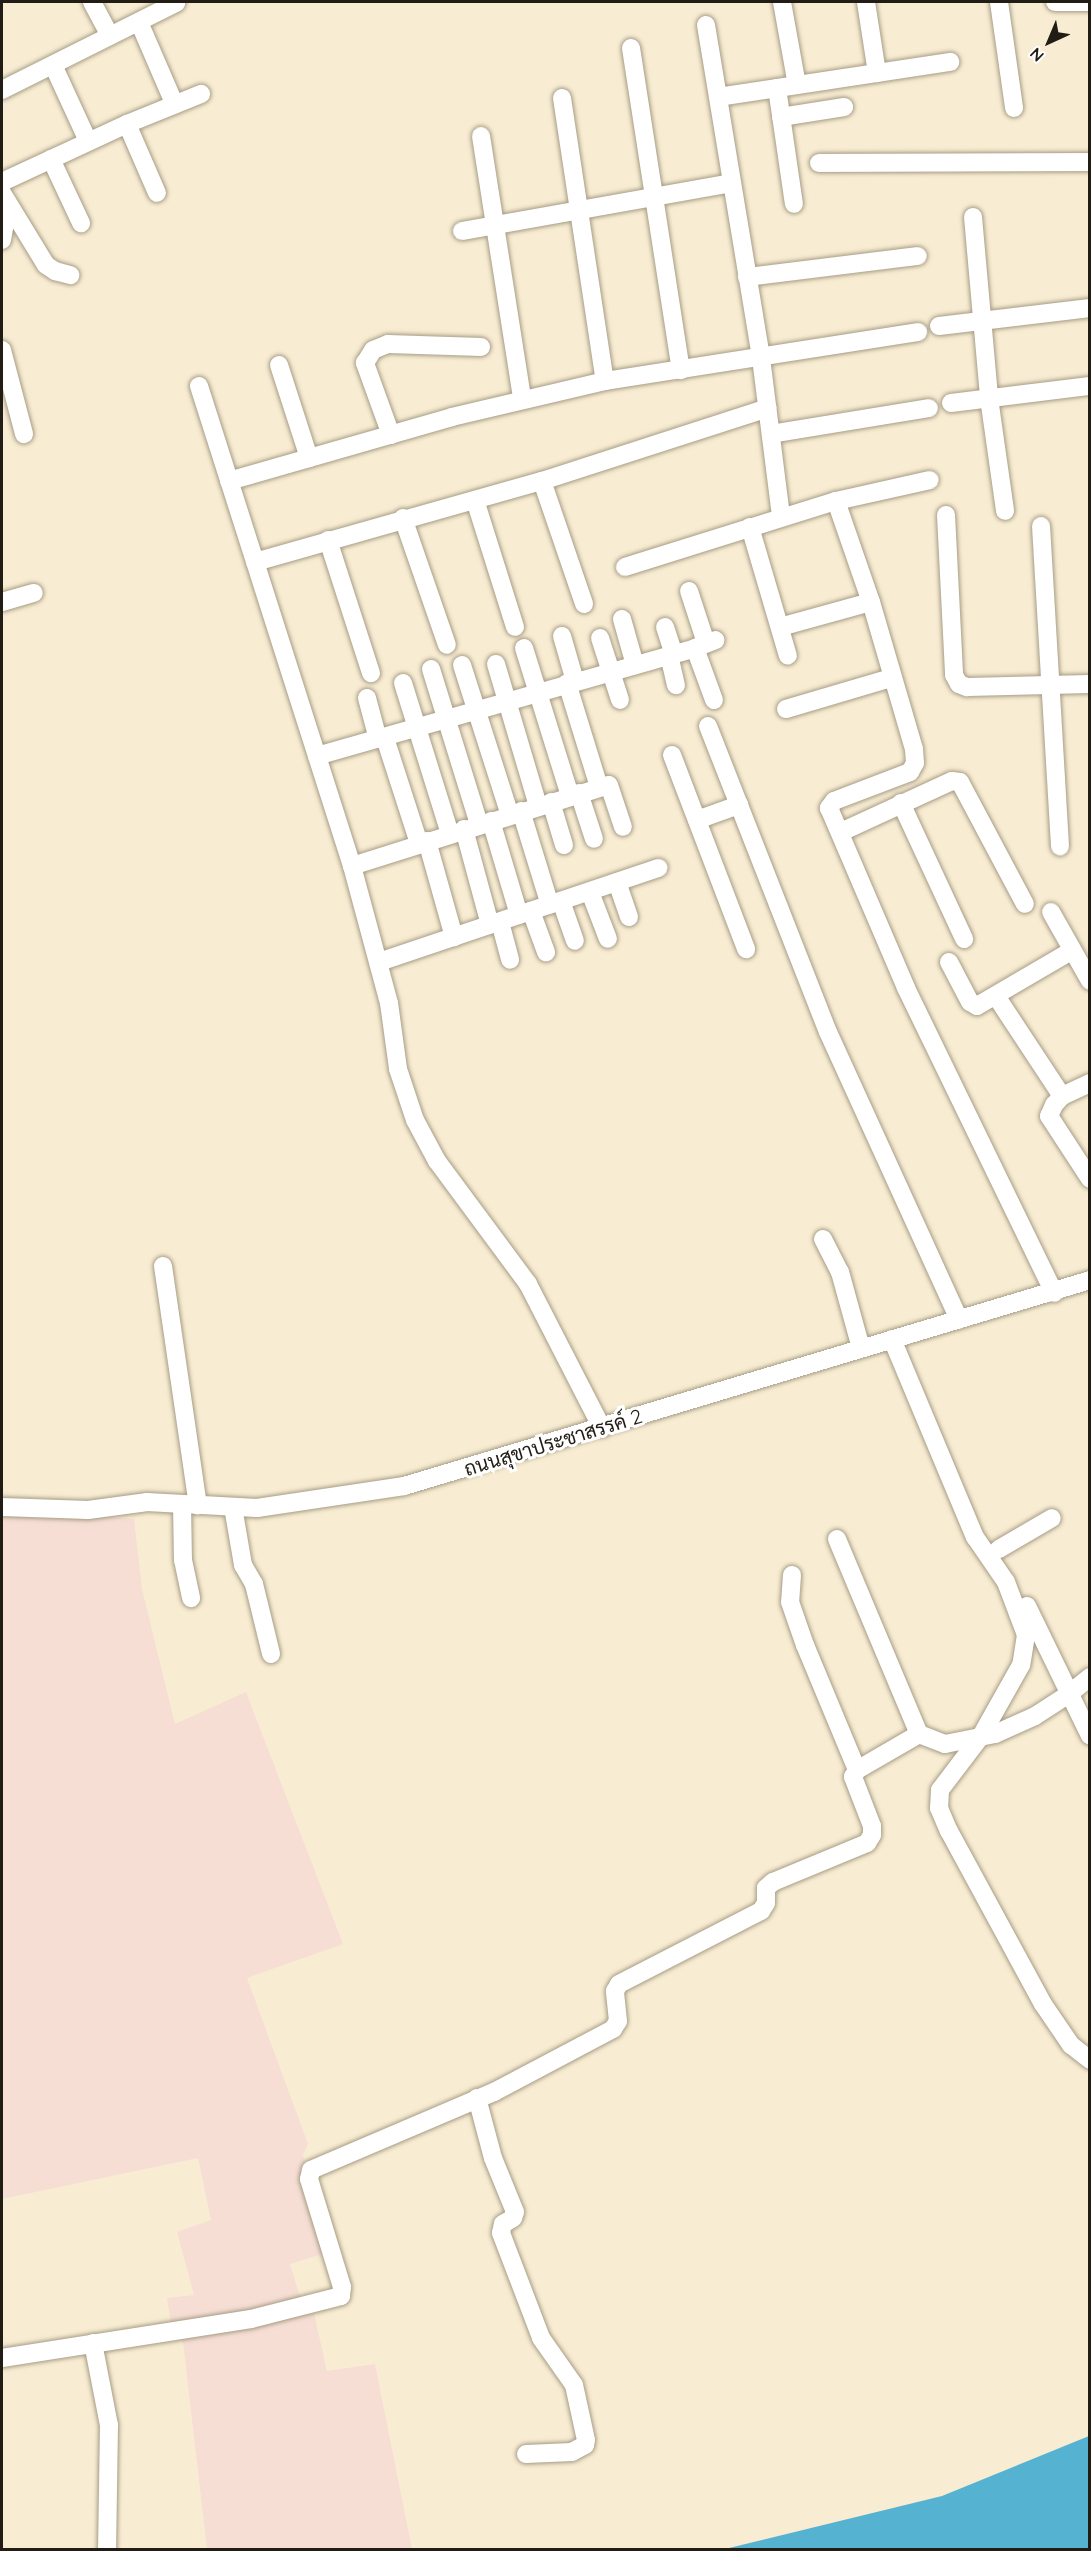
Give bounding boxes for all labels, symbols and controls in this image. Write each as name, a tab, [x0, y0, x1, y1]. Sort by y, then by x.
north arrow	[1019, 12, 1079, 72]
text: N	[1025, 44, 1048, 66]
street label: ถนนสุขาประชาสรรค์ 2	[461, 1403, 645, 1481]

